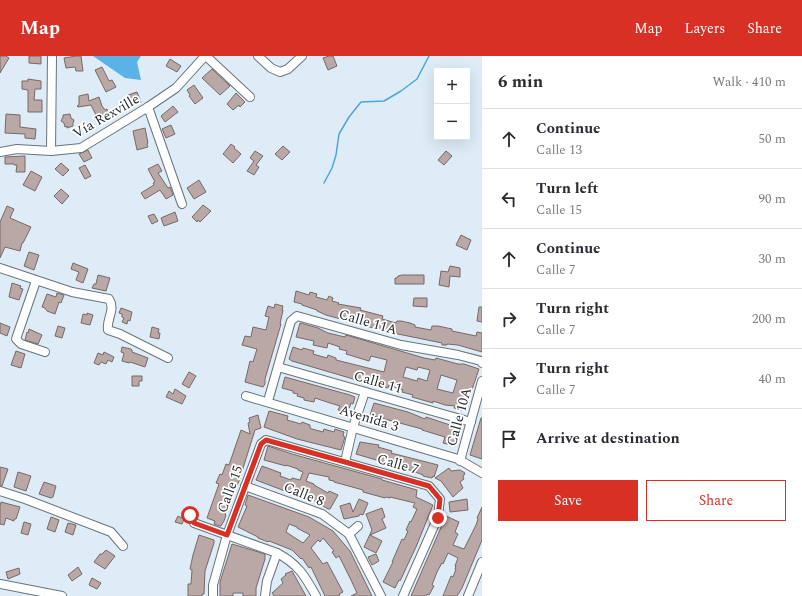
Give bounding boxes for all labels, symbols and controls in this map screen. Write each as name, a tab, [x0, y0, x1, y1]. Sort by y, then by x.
text: Map	[20, 14, 60, 43]
text: Map	[634, 18, 663, 39]
text: Layers	[685, 18, 725, 39]
text: Share	[747, 18, 782, 39]
map controls	[434, 68, 470, 140]
button: +	[434, 68, 470, 104]
text: 6 min	[498, 69, 543, 95]
text: Walk · 410 m	[712, 72, 786, 92]
street label: Vía Rexville	[69, 88, 143, 144]
button: −	[434, 104, 470, 140]
text: Continue	[536, 117, 601, 140]
icon: ahead	[498, 128, 520, 150]
text: 50 m	[759, 129, 786, 149]
text: Calle 13	[536, 140, 582, 160]
text: Turn left	[536, 177, 598, 200]
icon: left	[498, 188, 520, 210]
text: 90 m	[759, 189, 786, 209]
text: Calle 15	[536, 200, 582, 220]
text: Continue	[536, 237, 601, 260]
icon: ahead	[498, 248, 520, 270]
text: 30 m	[759, 249, 786, 269]
text: Calle 7	[536, 260, 575, 280]
text: Turn right	[536, 297, 609, 320]
street label: Calle 11A	[336, 304, 400, 340]
icon: right	[498, 308, 520, 330]
text: 200 m	[752, 309, 786, 329]
text: Calle 7	[536, 320, 575, 340]
text: Turn right	[536, 357, 609, 380]
street label: Calle 11	[351, 365, 405, 399]
icon: right	[498, 368, 520, 390]
text: 40 m	[759, 369, 786, 389]
text: Calle 7	[536, 380, 575, 400]
street label: Calle 10A	[441, 385, 477, 449]
street label: Avenida 3	[337, 399, 401, 437]
text: Arrive at destination	[536, 427, 680, 450]
icon: arrive	[498, 428, 520, 450]
street label: Calle 7	[375, 448, 421, 480]
street label: Calle 15	[212, 462, 248, 516]
street label: Calle 8	[280, 476, 328, 512]
button: Save	[498, 480, 638, 521]
button: Share	[646, 480, 786, 521]
route start	[181, 506, 199, 524]
route end	[429, 509, 447, 527]

